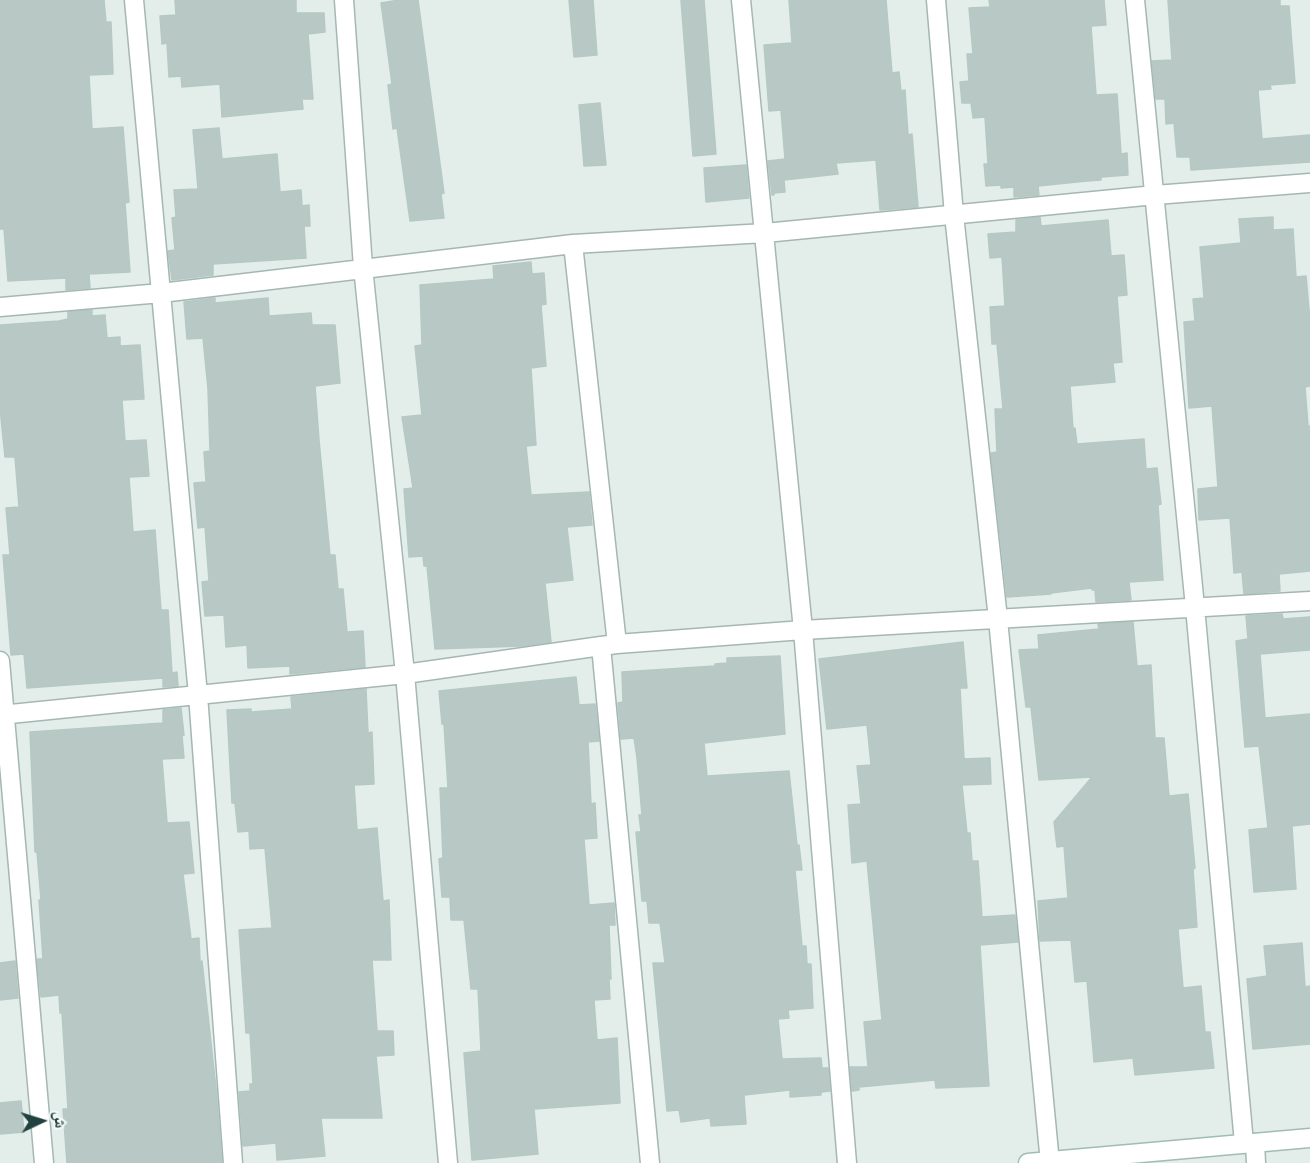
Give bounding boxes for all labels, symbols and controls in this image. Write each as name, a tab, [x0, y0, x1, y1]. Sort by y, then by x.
north arrow	[12, 1091, 72, 1151]
text: ش	[50, 1111, 71, 1129]

